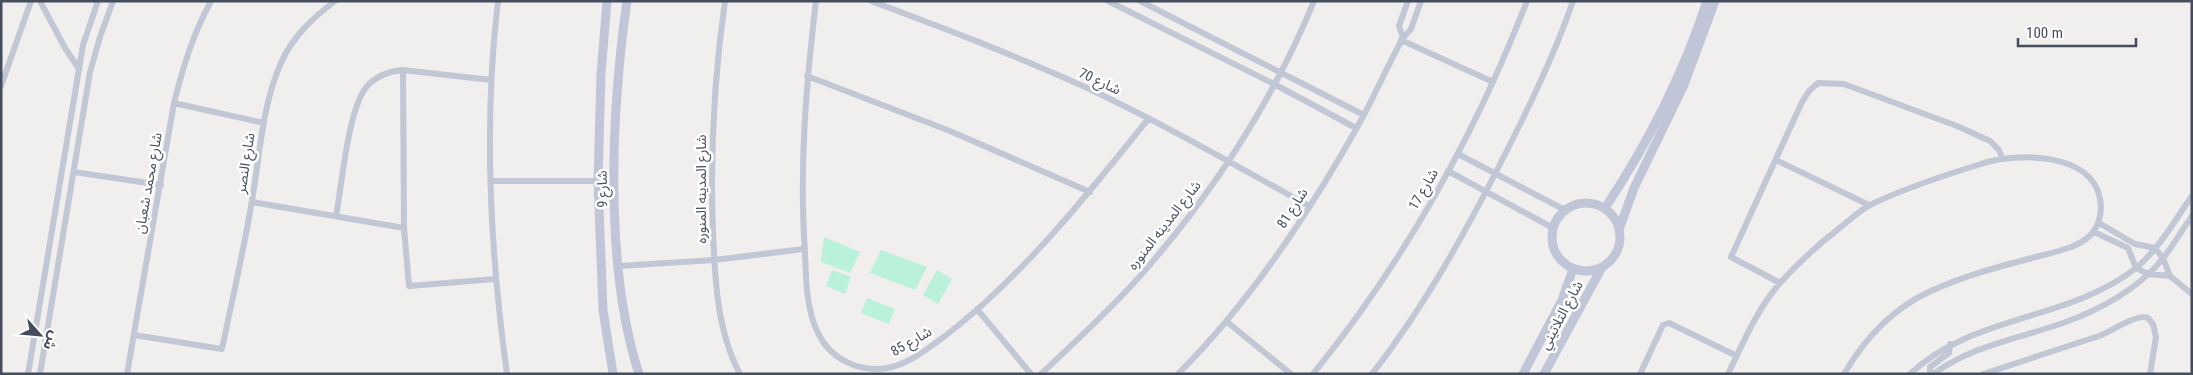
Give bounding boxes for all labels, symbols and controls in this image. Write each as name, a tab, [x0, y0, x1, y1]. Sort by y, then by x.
scale bar	[2018, 15, 2136, 47]
text: 100 m	[2026, 24, 2063, 42]
street label: شارع 70	[1075, 64, 1123, 100]
street label: شارع محمد شعبان	[131, 131, 168, 235]
street label: شارع النصر	[232, 132, 261, 196]
street label: شارع المدينه المنوره	[693, 135, 712, 243]
street label: شارع 17	[1405, 166, 1444, 214]
street label: شارع 9	[594, 170, 613, 208]
street label: شارع المدينه المنوره	[1124, 177, 1206, 275]
street label: شارع 81	[1273, 185, 1313, 233]
street label: شارع التلاتيني	[1536, 278, 1589, 354]
north arrow	[15, 310, 65, 360]
street label: شارع 85	[888, 323, 936, 362]
text: ش	[40, 329, 63, 353]

